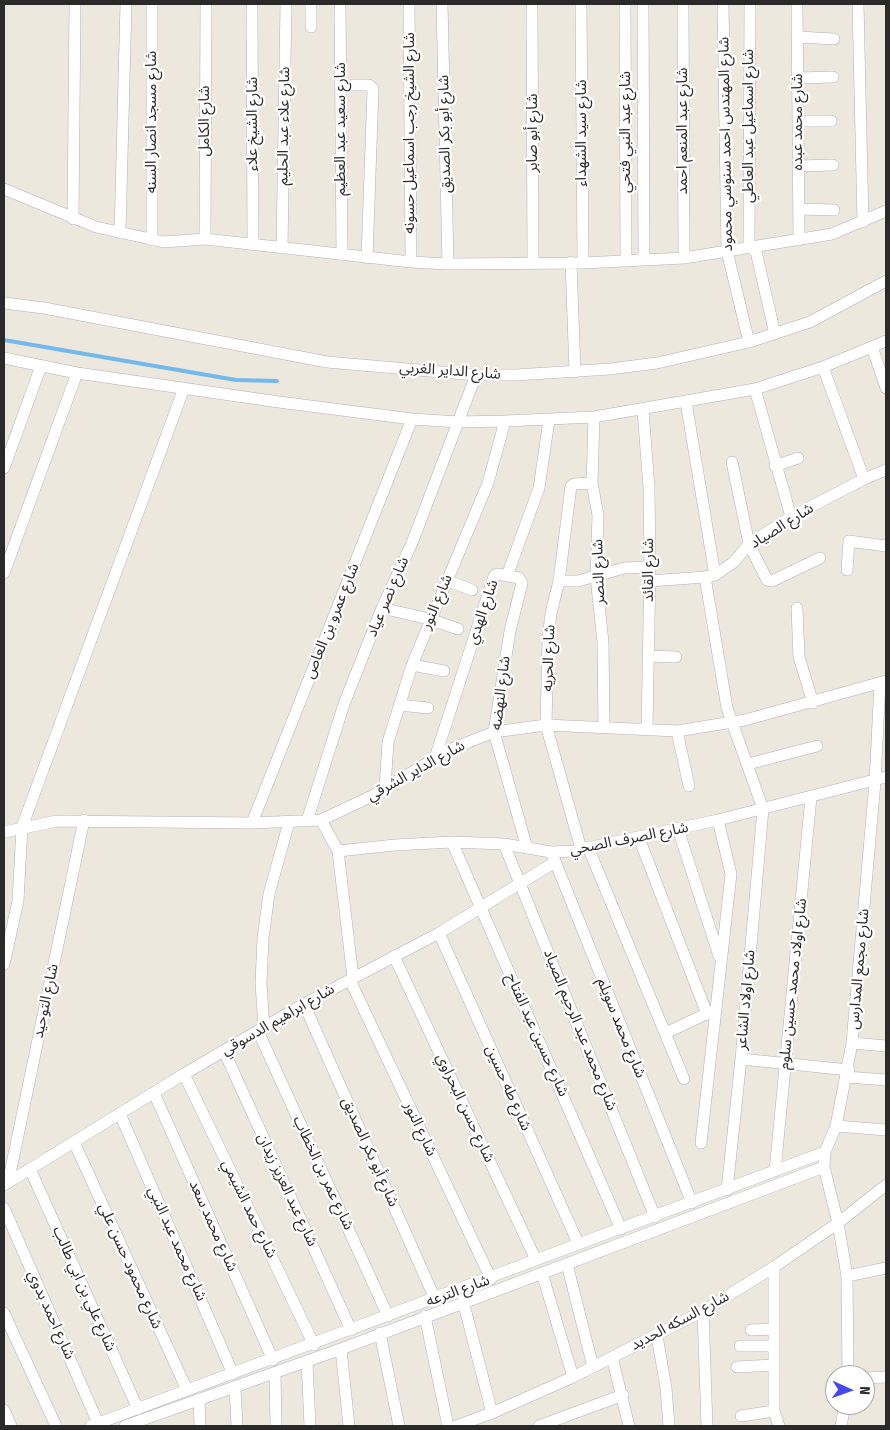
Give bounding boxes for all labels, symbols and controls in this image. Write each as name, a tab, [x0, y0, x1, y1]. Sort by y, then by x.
street label: شارع الشيخ رجب اسماعيل حسونه	[401, 32, 419, 234]
street label: شارع المهندس احمد سنوسي محمود	[715, 37, 737, 251]
street label: شارع اسماعيل عبد العاطي	[740, 49, 758, 203]
street label: شارع مسجد انصار السنه	[143, 51, 161, 193]
street label: شارع سعيد عبد العظيم	[332, 62, 350, 196]
street label: شارع علاء عبد الحليم	[274, 66, 294, 186]
street label: شارع عبد المنعم احمد	[674, 67, 692, 195]
street label: شارع عبد النبي فتحي	[617, 71, 635, 193]
street label: شارع محمد عبده	[789, 73, 807, 171]
street label: شارع أبو بكر الصديق	[435, 75, 455, 193]
street label: شارع الشيخ علاء	[244, 77, 262, 171]
street label: شارع سيد الشهداء	[573, 79, 591, 187]
street label: شارع الكامل	[196, 85, 214, 157]
street label: شارع أبو صابر	[524, 94, 542, 172]
street label: شارع الداير الغربي	[399, 358, 501, 384]
street label: شارع الصياد	[747, 499, 817, 553]
street label: شارع القائد	[640, 538, 658, 602]
street label: شارع النصر	[589, 539, 609, 605]
street label: شارع نصر عياد	[363, 554, 413, 640]
street label: شارع عمرو بن العاص	[301, 561, 363, 681]
street label: شارع النور	[417, 572, 457, 632]
street label: شارع الهدي	[464, 577, 502, 647]
street label: شارع الحريه	[539, 624, 559, 692]
street label: شارع النهضه	[488, 655, 514, 731]
street label: شارع الداير الشرقي	[364, 737, 468, 805]
street label: شارع الصرف الصحي	[568, 819, 690, 859]
street label: شارع اولاد محمد حسين سلوم	[775, 897, 811, 1071]
street label: شارع مجمع المدارس	[845, 908, 873, 1030]
street label: شارع محمد عبد الرحيم الصياد	[539, 947, 621, 1113]
street label: شارع اولاد الشاعر	[733, 949, 759, 1051]
street label: شارع التوحيد	[29, 962, 63, 1040]
street label: شارع حسين عبد الفتاح	[502, 971, 572, 1099]
street label: شارع محمد سويلم	[593, 975, 649, 1081]
street label: شارع ابراهيم الدسوقي	[218, 980, 338, 1060]
street label: شارع طه حسين	[481, 1042, 535, 1134]
street label: شارع حسن البحراوي	[432, 1051, 498, 1165]
street label: شارع أبو بكر الصديق	[338, 1094, 402, 1210]
street label: شارع النور	[400, 1099, 440, 1159]
street label: شارع عمر بن الخطاب	[289, 1113, 357, 1233]
street label: شارع عبد العزيز زيدان	[253, 1130, 321, 1250]
street label: شارع حمد الشيمي	[217, 1157, 281, 1261]
street label: شارع محمد سعد	[185, 1178, 241, 1274]
street label: شارع محمد عبد النبي	[144, 1184, 210, 1304]
street label: شارع محمود حسن علي	[94, 1200, 166, 1332]
street label: شارع علي بن ابي طالب	[48, 1224, 120, 1354]
street label: شارع احمد بدوي	[23, 1268, 79, 1362]
street label: شارع الترعه	[424, 1271, 492, 1311]
street label: شارع السكه الحديد	[628, 1287, 732, 1355]
north arrow	[825, 1365, 875, 1415]
text: N	[856, 1386, 873, 1395]

